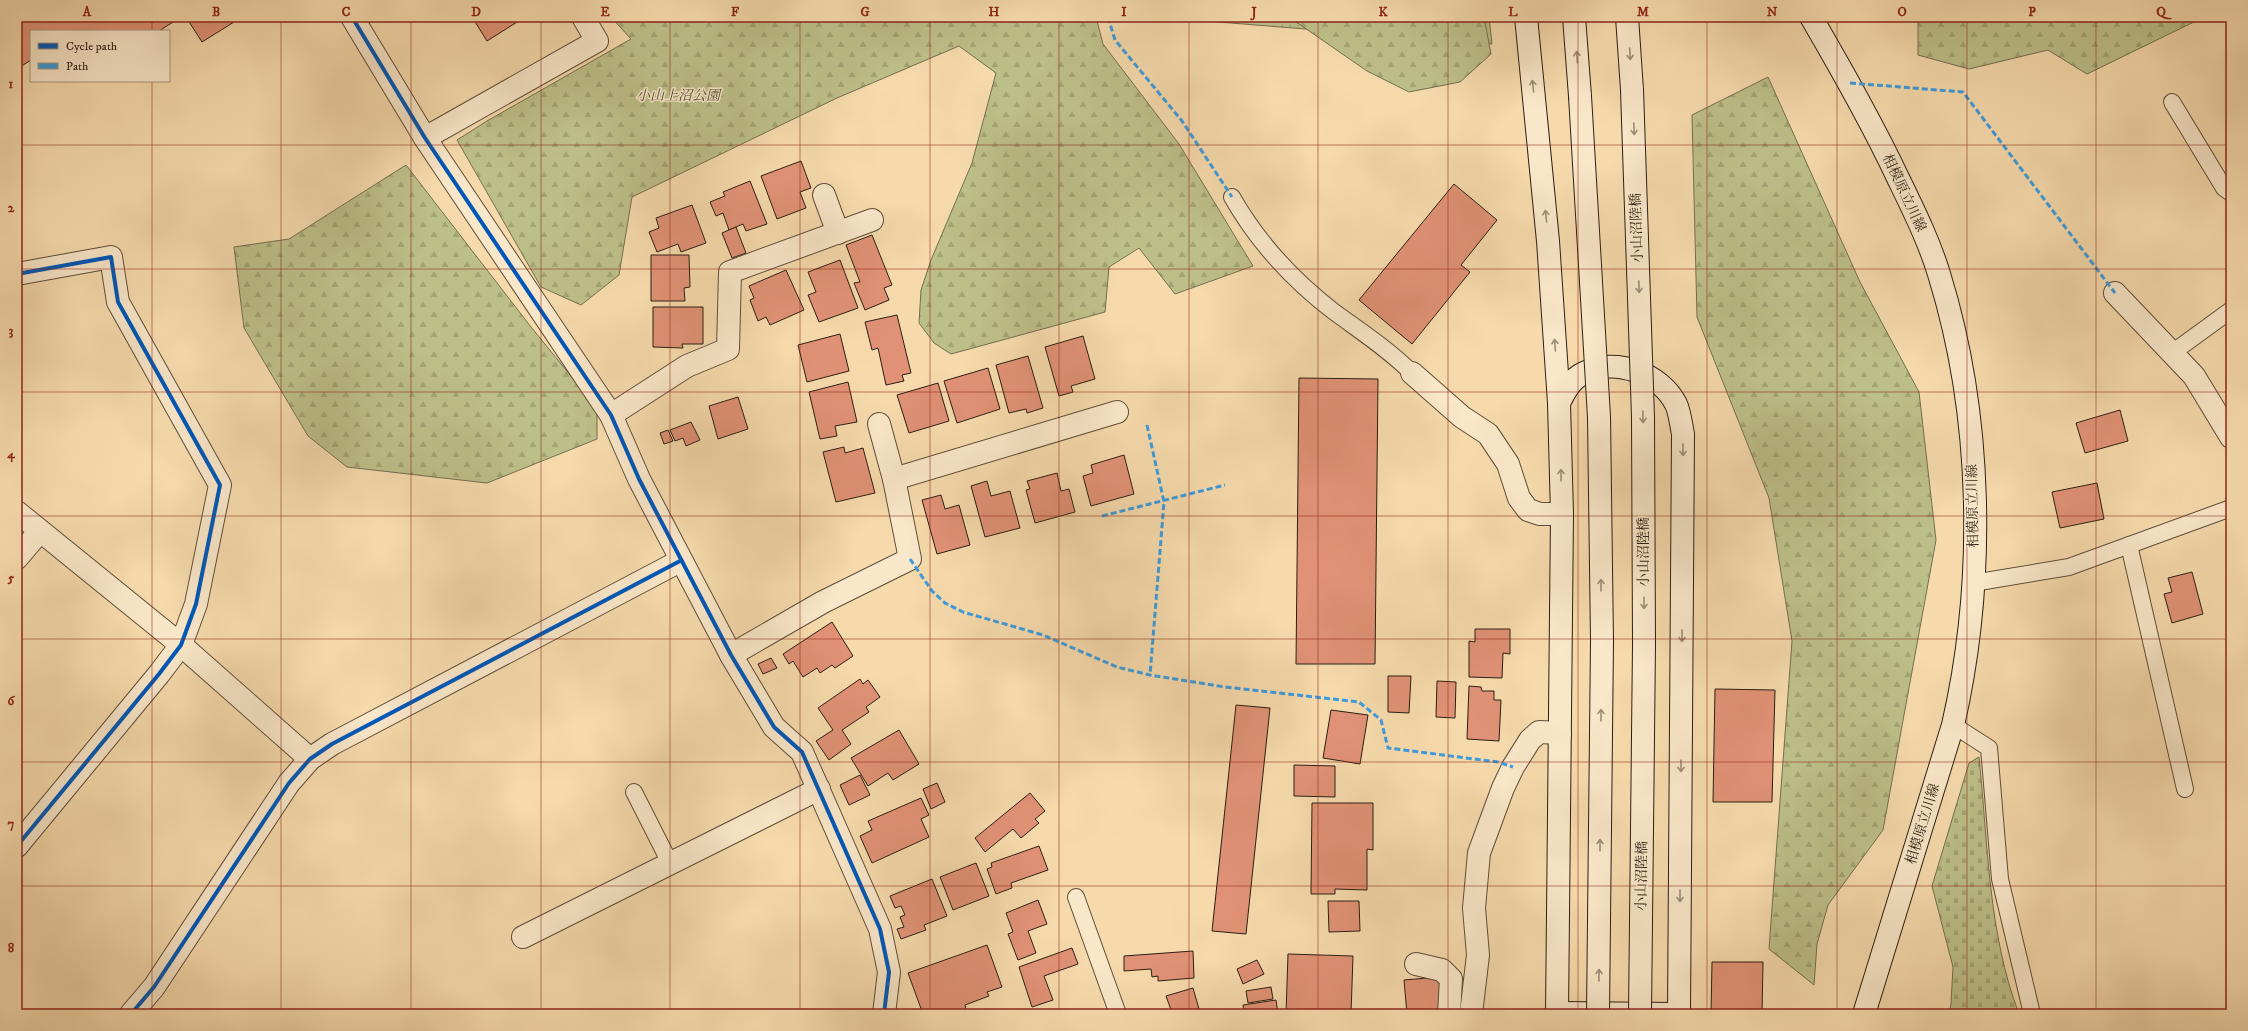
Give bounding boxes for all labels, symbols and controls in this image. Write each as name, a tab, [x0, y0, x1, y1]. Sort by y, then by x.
text: A	[82, 4, 92, 20]
text: B	[212, 4, 220, 20]
text: C	[342, 4, 351, 20]
text: D	[471, 4, 481, 20]
text: E	[600, 4, 610, 20]
text: F	[731, 4, 740, 20]
text: G	[860, 4, 870, 20]
text: H	[989, 4, 1000, 20]
text: I	[1121, 4, 1127, 20]
text: J	[1249, 4, 1257, 21]
text: K	[1378, 4, 1388, 20]
text: L	[1508, 4, 1518, 20]
text: M	[1637, 4, 1649, 20]
text: N	[1767, 4, 1778, 20]
text: O	[1897, 4, 1907, 20]
text: P	[2028, 4, 2036, 20]
text: Q	[2156, 4, 2172, 20]
legend	[30, 30, 170, 82]
text: Cycle path	[66, 39, 118, 54]
one-way arrow	[1626, 47, 1633, 60]
one-way arrow	[1574, 51, 1581, 64]
text: Path	[66, 59, 89, 74]
text: 1	[9, 76, 14, 92]
one-way arrow	[1529, 80, 1536, 93]
park label: 小山上沼公園	[636, 87, 722, 105]
one-way arrow	[1630, 122, 1637, 135]
street label: 相模原立川線	[1878, 151, 1930, 235]
street label: 小山沼陸橋	[1627, 193, 1647, 263]
text: 2	[8, 200, 15, 216]
one-way arrow	[1542, 210, 1549, 223]
one-way arrow	[1635, 280, 1643, 293]
text: 3	[9, 323, 14, 339]
one-way arrow	[1551, 339, 1559, 352]
one-way arrow	[1639, 410, 1647, 423]
one-way arrow	[1679, 443, 1687, 456]
text: 4	[6, 446, 15, 463]
street label: 相模原立川線	[1963, 464, 1983, 548]
one-way arrow	[1557, 469, 1564, 482]
street label: 小山沼陸橋	[1635, 517, 1653, 587]
text: 5	[7, 570, 15, 586]
one-way arrow	[1597, 579, 1605, 592]
one-way arrow	[1640, 596, 1648, 609]
one-way arrow	[1678, 629, 1686, 642]
text: 6	[8, 693, 16, 709]
one-way arrow	[1597, 709, 1605, 722]
one-way arrow	[1677, 759, 1685, 772]
street label: 相模原立川線	[1902, 781, 1944, 867]
text: 7	[8, 816, 15, 832]
one-way arrow	[1596, 839, 1604, 852]
street label: 小山沼陸橋	[1632, 841, 1652, 911]
one-way arrow	[1676, 889, 1684, 902]
text: 8	[8, 940, 15, 956]
one-way arrow	[1595, 969, 1602, 982]

